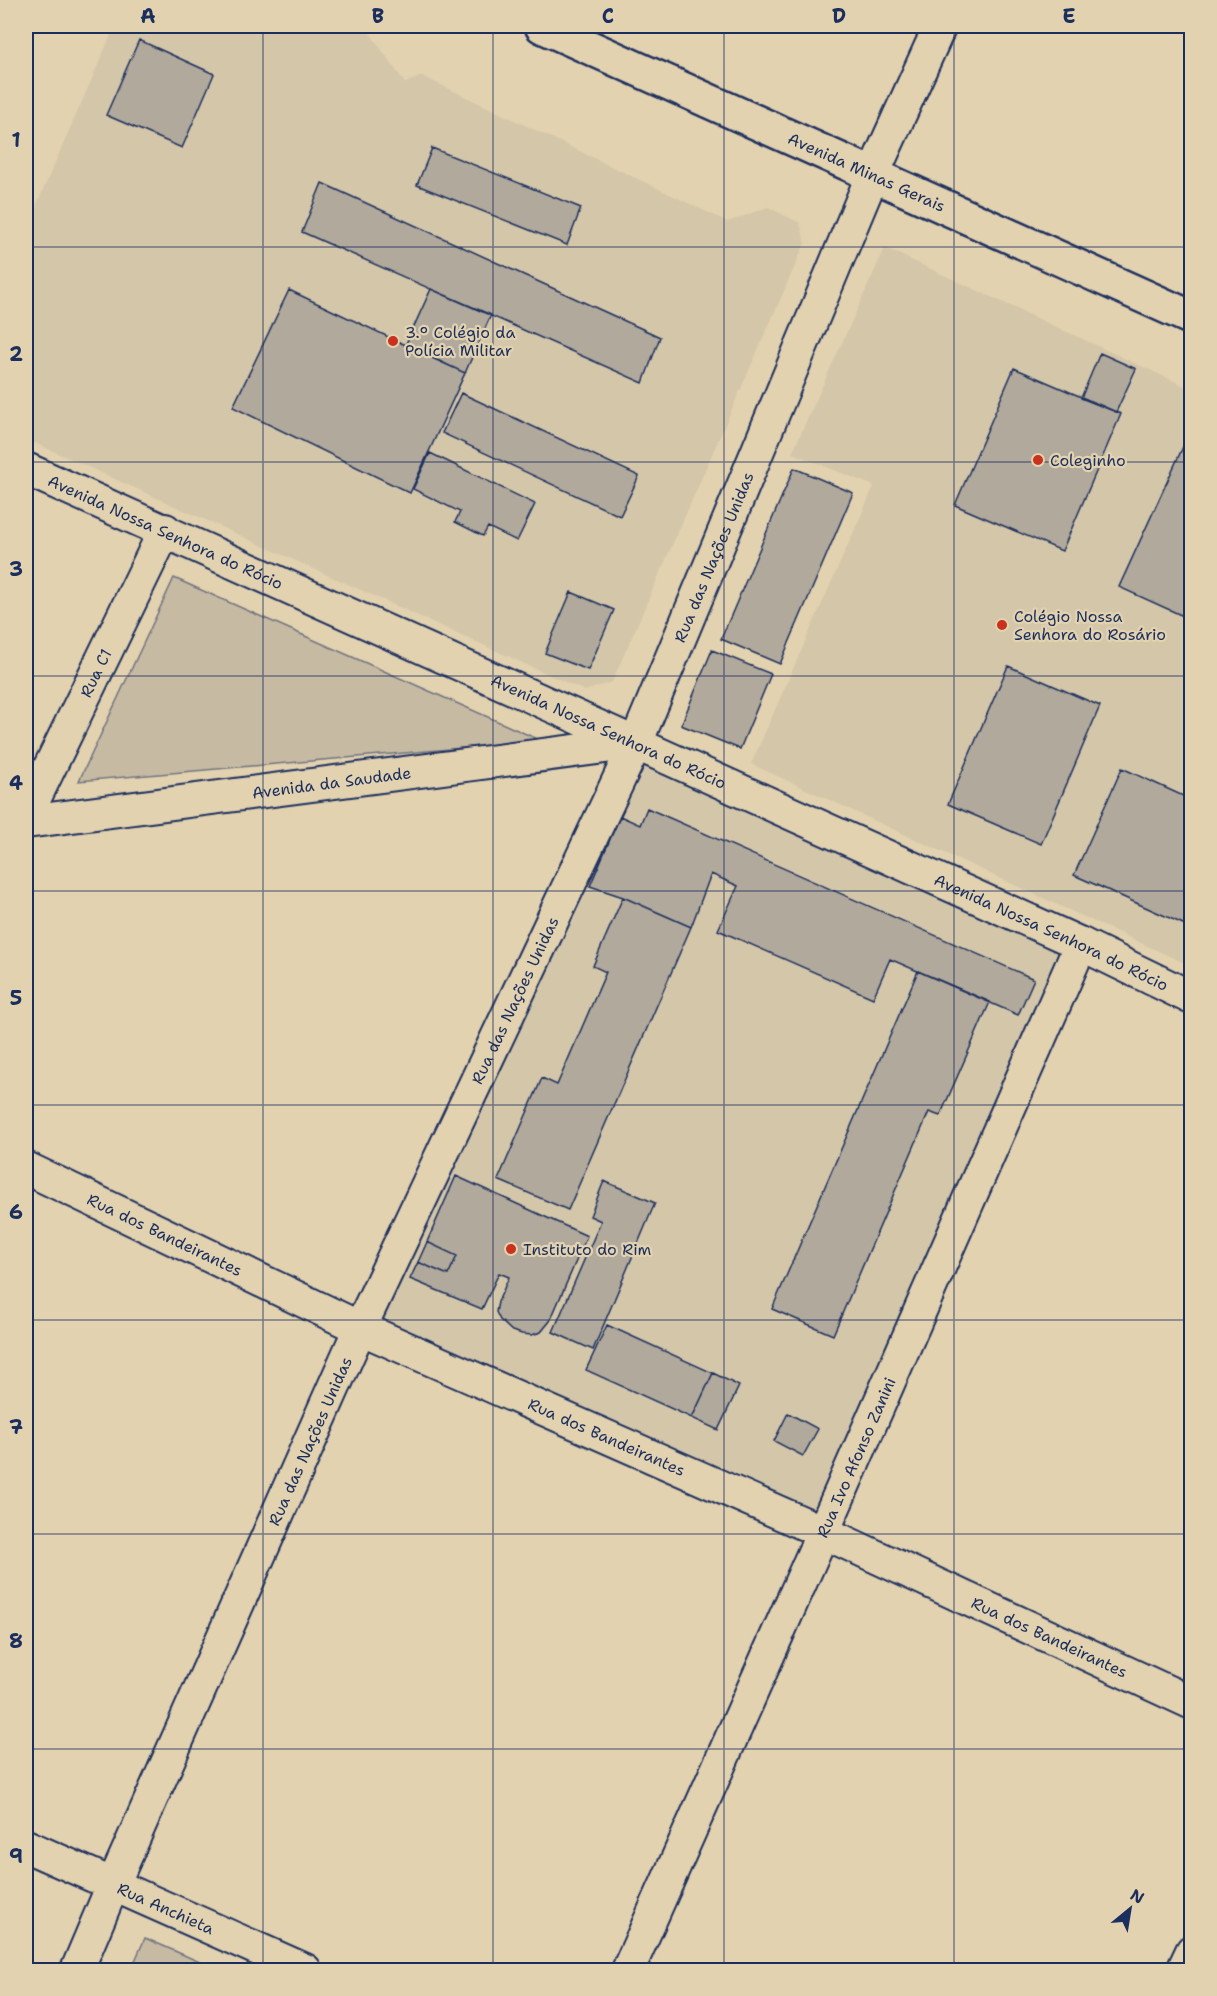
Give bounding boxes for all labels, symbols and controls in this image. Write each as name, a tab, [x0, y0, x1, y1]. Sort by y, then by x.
text: A	[140, 3, 156, 29]
text: B	[372, 3, 384, 29]
text: C	[602, 3, 614, 29]
text: D	[832, 3, 846, 29]
text: E	[1062, 3, 1076, 29]
text: 1	[11, 127, 21, 153]
street label: Avenida Minas Gerais	[785, 128, 949, 217]
place label: 3.º Colégio da Polícia Militar	[405, 322, 515, 361]
marker: 3.º Colégio da Polícia Militar	[386, 334, 400, 348]
text: 2	[9, 341, 23, 367]
place label: Coleginho	[1050, 450, 1126, 471]
marker: Coleginho	[1031, 453, 1045, 467]
street label: Rua das Nações Unidas	[669, 469, 759, 646]
street label: Avenida Nossa Senhora do Rócio	[44, 470, 286, 594]
text: 3	[9, 556, 23, 582]
place label: Colégio Nossa Senhora do Rosário	[1014, 606, 1166, 645]
marker: Colégio Nossa Senhora do Rosário	[995, 618, 1009, 632]
street label: Rua C1	[75, 646, 117, 701]
street label: Avenida Nossa Senhora do Rócio	[487, 670, 729, 794]
street label: Avenida da Saudade	[251, 762, 412, 804]
text: 4	[9, 770, 23, 796]
street label: Avenida Nossa Senhora do Rócio	[931, 869, 1172, 996]
street label: Rua das Nações Unidas	[467, 913, 564, 1088]
text: 5	[10, 985, 22, 1011]
street label: Rua dos Bandeirantes	[84, 1189, 246, 1281]
text: 6	[9, 1199, 23, 1225]
place label: Instituto do Rim	[523, 1239, 652, 1260]
marker: Instituto do Rim	[504, 1242, 518, 1256]
street label: Rua das Nações Unidas	[264, 1353, 357, 1529]
street label: Rua Ivo Afonso Zanini	[812, 1374, 901, 1541]
street label: Rua dos Bandeirantes	[525, 1393, 688, 1481]
text: 7	[9, 1414, 23, 1440]
street label: Rua dos Bandeirantes	[968, 1592, 1131, 1683]
text: 8	[9, 1628, 23, 1654]
text: 9	[9, 1843, 23, 1869]
street label: Rua Anchieta	[114, 1878, 217, 1939]
north arrow	[1100, 1879, 1160, 1939]
text: N	[1127, 1884, 1148, 1909]

